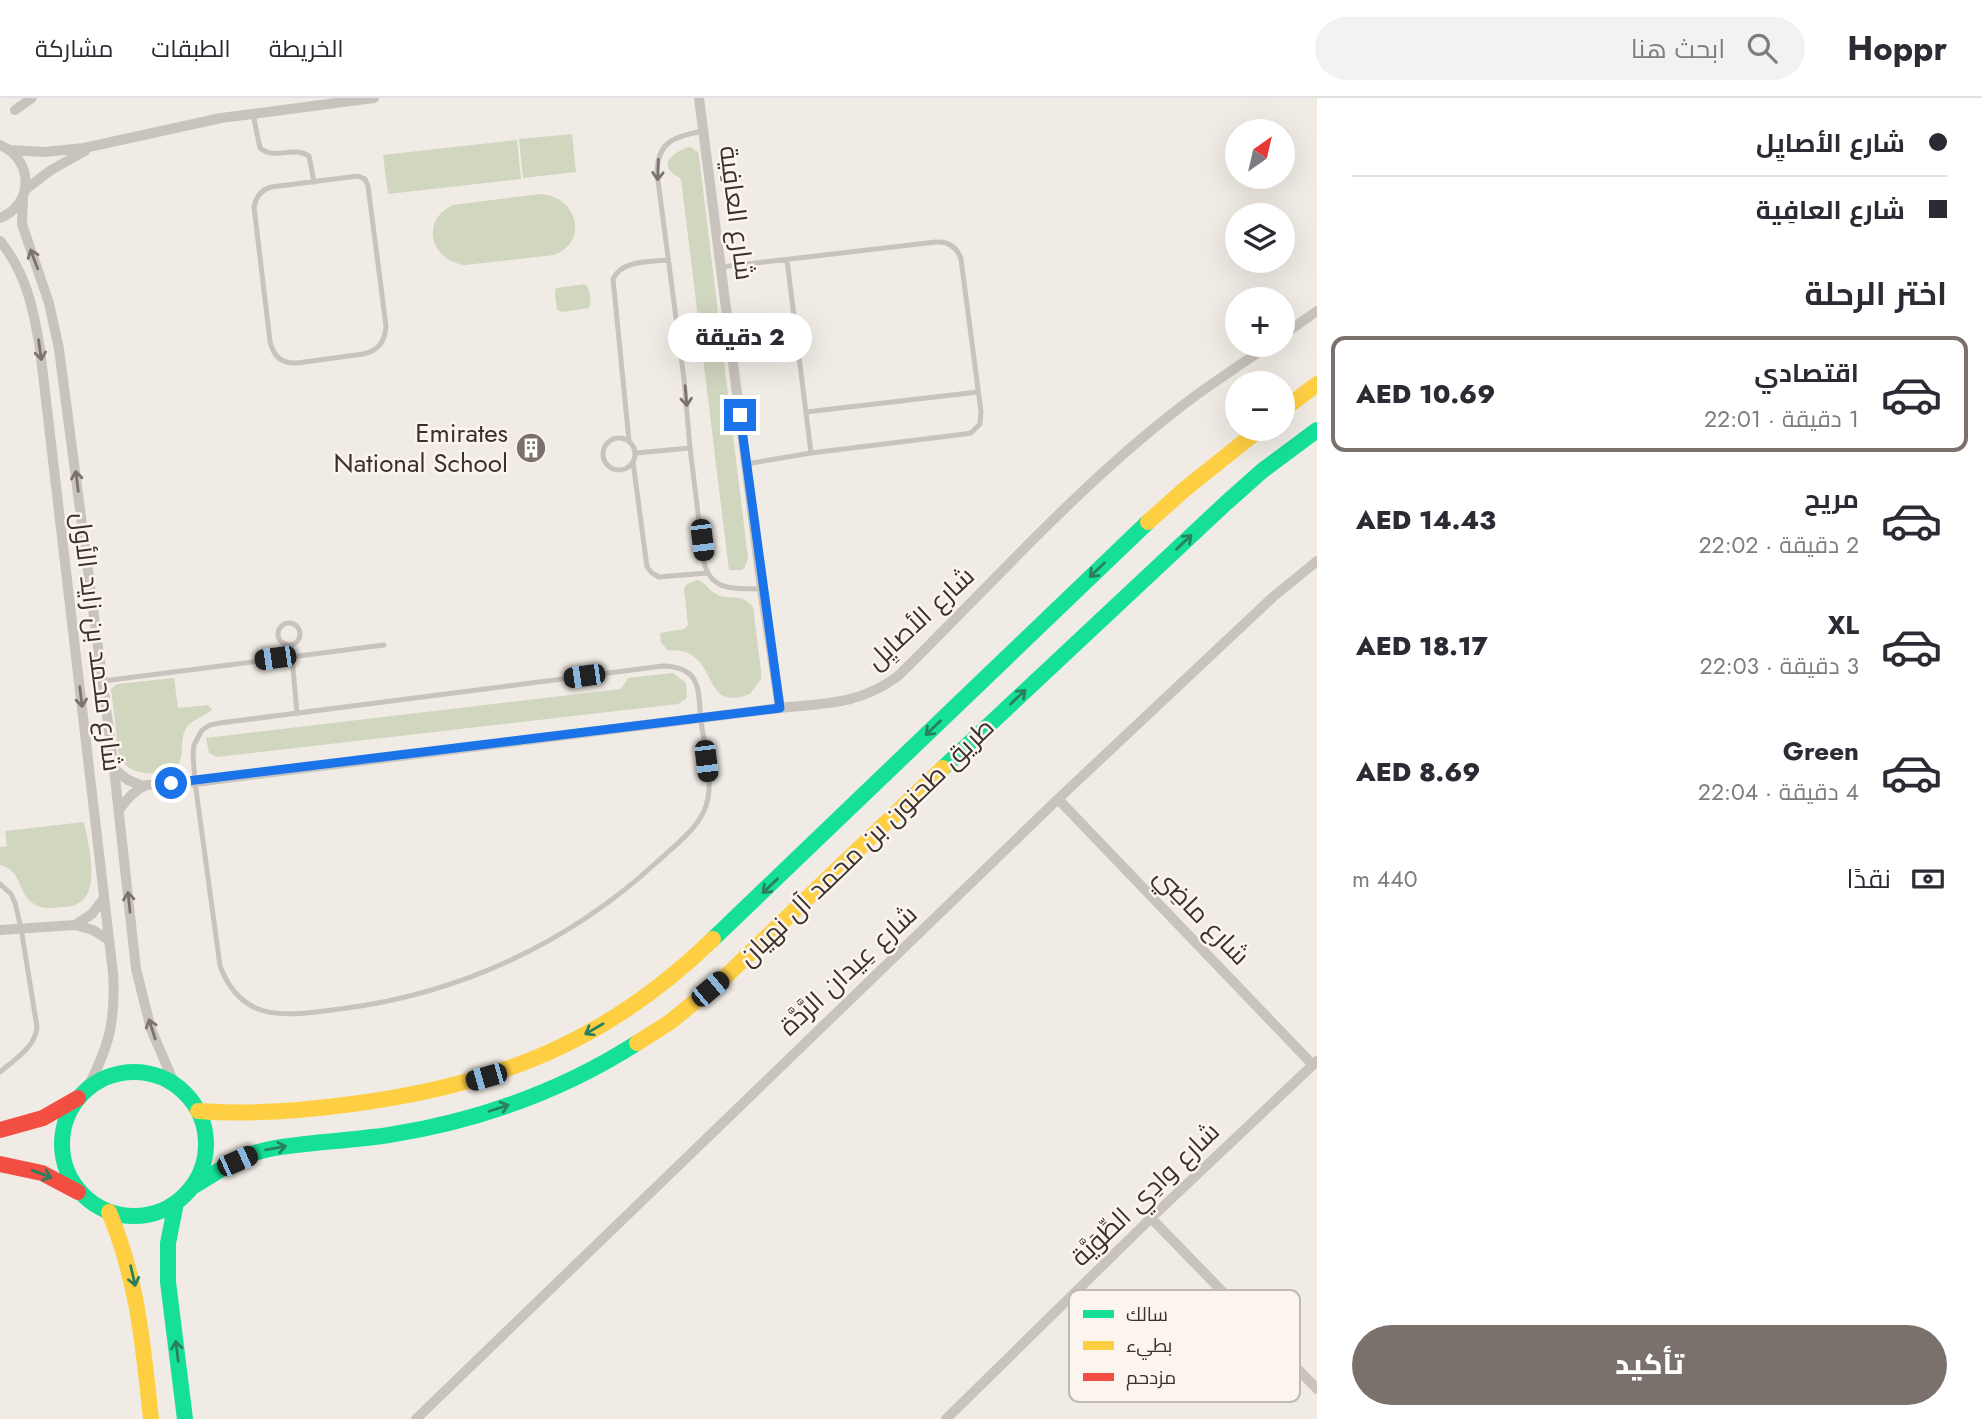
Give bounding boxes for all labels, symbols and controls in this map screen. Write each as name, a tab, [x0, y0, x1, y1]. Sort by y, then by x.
search box	[1315, 17, 1805, 80]
text: Hoppr	[1847, 25, 1947, 72]
icon: search	[1743, 29, 1781, 67]
text: ابحث هنا	[1631, 30, 1725, 68]
text: مشاركة	[35, 31, 113, 66]
text: الطبقات	[151, 31, 231, 66]
text: الخريطة	[269, 31, 344, 66]
north arrow	[1225, 119, 1295, 189]
map controls	[1225, 119, 1295, 441]
text: شارع الأصايِل	[1756, 124, 1905, 162]
street label: شارع العافِية	[710, 144, 764, 282]
one-way arrow	[651, 158, 665, 181]
text: شارع العافِية	[1756, 191, 1905, 229]
button: layers	[1225, 203, 1295, 273]
one-way arrow	[27, 248, 40, 270]
text: اختر الرحلة	[1804, 271, 1947, 317]
button: +	[1225, 287, 1295, 357]
callout: 2 دقيقة	[668, 314, 812, 362]
text: 2 دقيقة	[695, 320, 785, 354]
one-way arrow	[34, 338, 47, 361]
text: اقتصادي	[1754, 354, 1859, 392]
icon: car	[1880, 363, 1943, 426]
button: −	[1225, 371, 1295, 441]
text: AED 10.69	[1356, 375, 1495, 413]
one-way arrow	[680, 384, 693, 407]
route end	[724, 399, 756, 431]
text: 1 دقيقة · 22:01	[1704, 402, 1859, 436]
place label: Emirates National School	[334, 414, 508, 482]
building icon: Emirates National School	[514, 431, 548, 465]
one-way arrow	[70, 470, 83, 493]
text: مريح	[1804, 480, 1859, 518]
icon: car	[1880, 489, 1943, 552]
text: AED 14.43	[1356, 501, 1496, 539]
street label: شارع محمد بن زايد الأول	[62, 510, 132, 774]
car	[690, 518, 715, 562]
text: 2 دقيقة · 22:02	[1699, 528, 1859, 562]
one-way arrow	[1175, 534, 1193, 550]
street label: شارع الأصايِل	[857, 558, 983, 678]
one-way arrow	[1089, 562, 1106, 579]
text: XL	[1827, 606, 1859, 644]
icon: car	[1880, 615, 1943, 678]
text: AED 18.17	[1356, 627, 1488, 665]
car	[253, 645, 298, 671]
text: 3 دقيقة · 22:03	[1700, 649, 1859, 683]
car	[562, 663, 607, 689]
one-way arrow	[74, 685, 87, 708]
one-way arrow	[1009, 688, 1026, 705]
street label: طريق طحنون بن محمد آل نهيان	[729, 709, 1003, 975]
one-way arrow	[925, 719, 942, 736]
text: Green	[1783, 732, 1859, 770]
car	[694, 739, 719, 783]
icon: car	[1880, 741, 1943, 804]
text: AED 8.69	[1356, 753, 1480, 791]
route start	[155, 767, 187, 799]
text: 4 دقيقة · 22:04	[1698, 775, 1859, 809]
street label: شارع ماضِي	[1145, 858, 1259, 974]
text: نقدًا	[1847, 860, 1891, 898]
icon: cash	[1909, 860, 1947, 898]
text: 440 m	[1352, 862, 1417, 896]
one-way arrow	[761, 877, 778, 894]
one-way arrow	[122, 891, 135, 913]
street label: شارع عِيدان الرَّدَّة	[770, 896, 926, 1044]
car	[688, 967, 733, 1011]
one-way arrow	[145, 1018, 157, 1040]
one-way arrow	[584, 1023, 605, 1036]
car	[463, 1061, 510, 1093]
one-way arrow	[488, 1101, 510, 1114]
street label: شارع وادِي الطِّوَيَّة	[1062, 1113, 1229, 1276]
one-way arrow	[264, 1141, 287, 1154]
car	[214, 1143, 261, 1179]
one-way arrow	[30, 1169, 52, 1181]
one-way arrow	[127, 1264, 140, 1287]
legend	[1069, 1290, 1300, 1402]
text: سالك	[1126, 1301, 1168, 1328]
button: تأكيد	[1352, 1325, 1947, 1405]
text: بطيء	[1126, 1332, 1172, 1360]
one-way arrow	[170, 1340, 183, 1363]
text: مزدحم	[1126, 1364, 1176, 1391]

